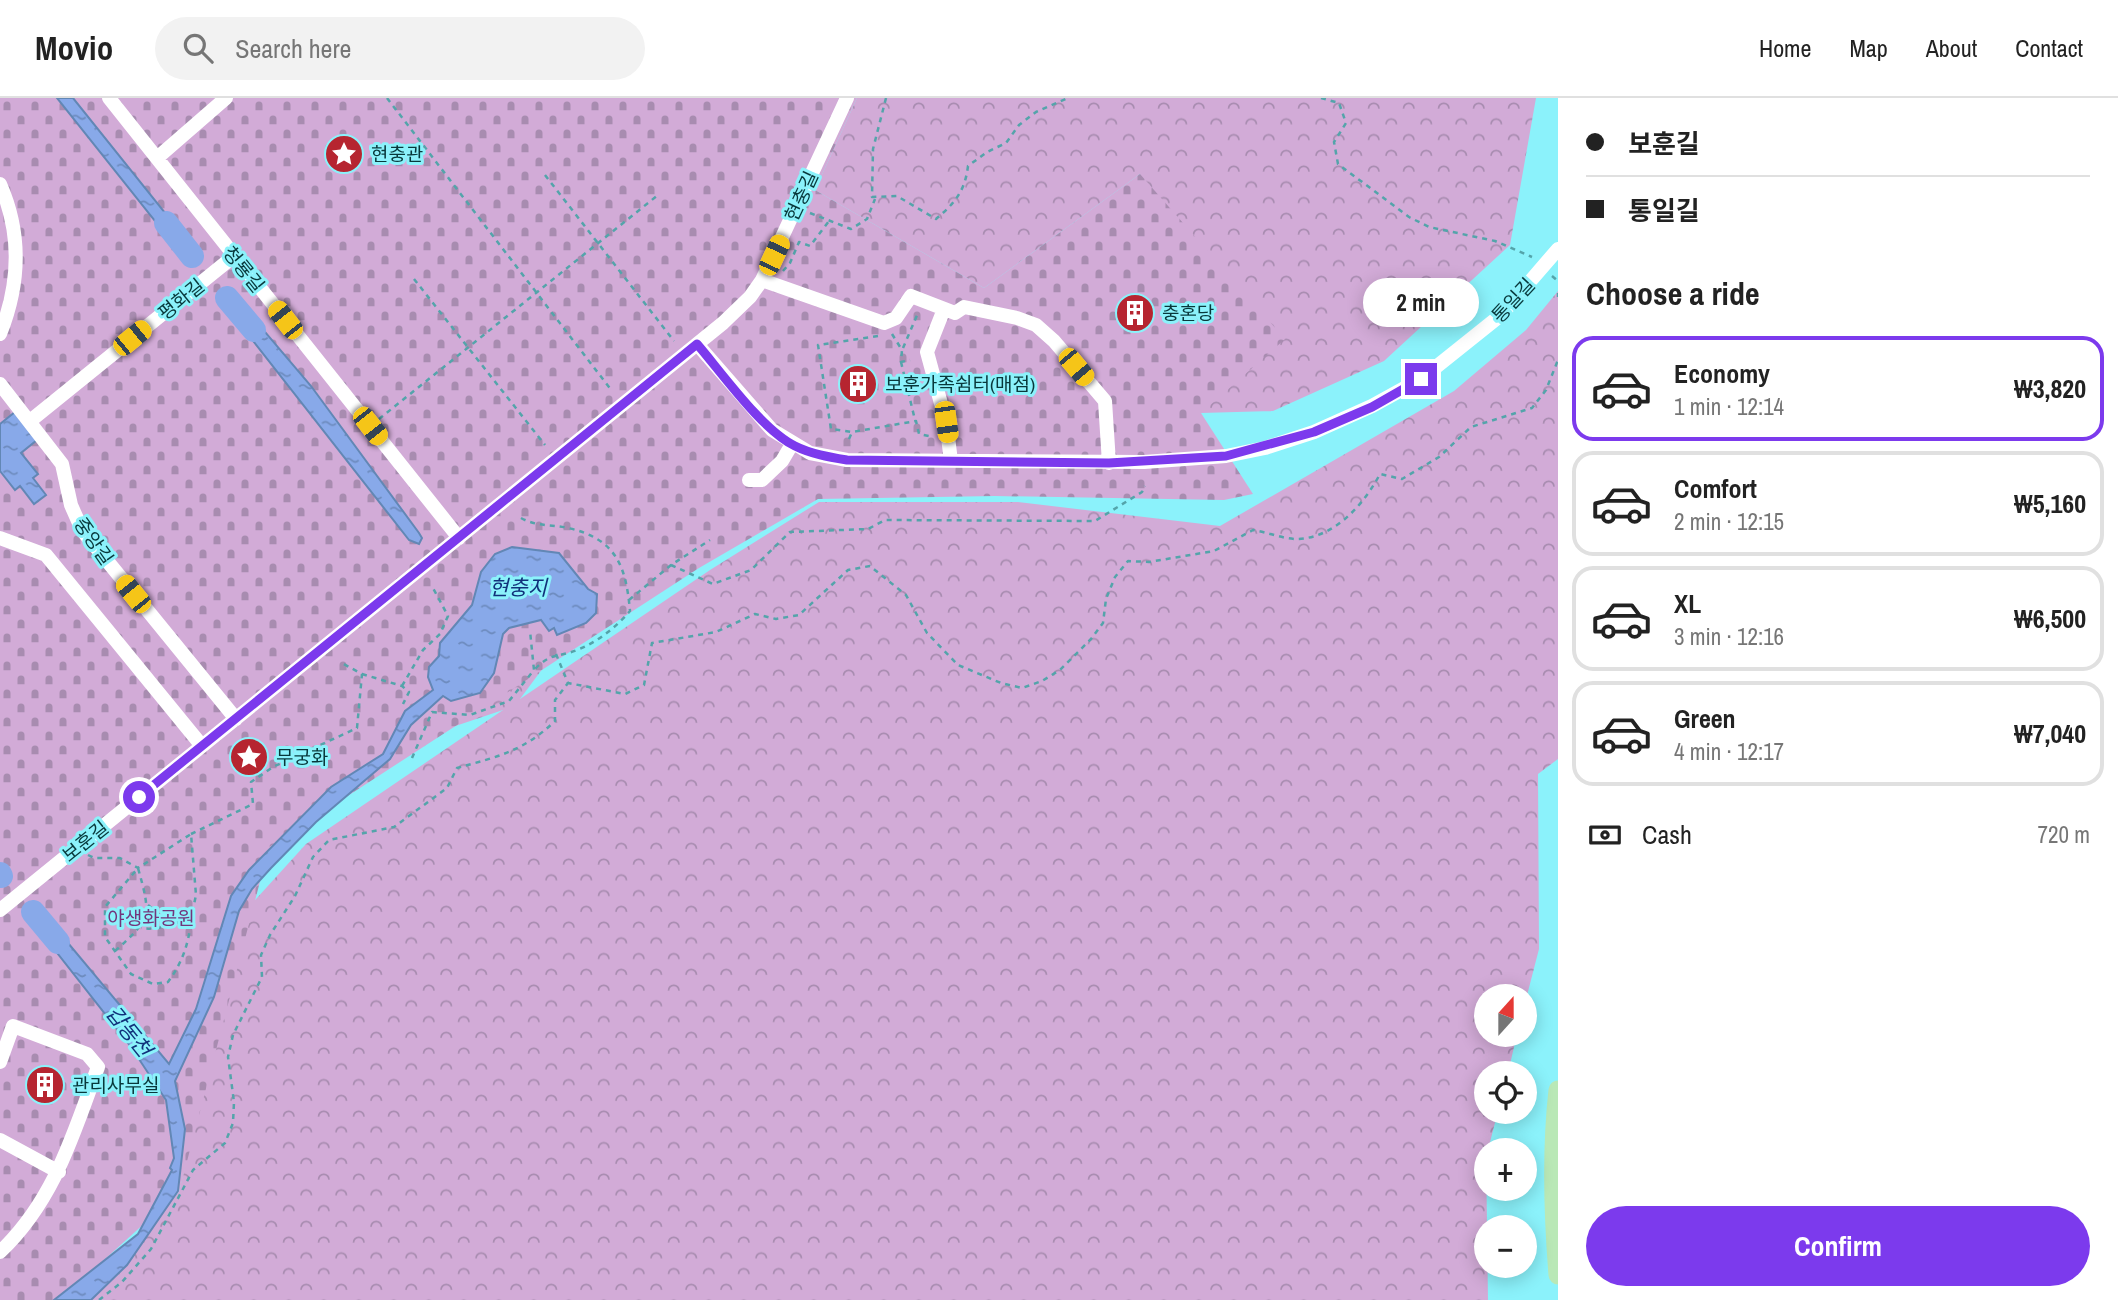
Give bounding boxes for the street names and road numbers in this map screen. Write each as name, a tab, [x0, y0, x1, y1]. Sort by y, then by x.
street label: 현충길	[778, 167, 824, 225]
street label: 청룡길	[217, 240, 271, 298]
street label: 평화길	[152, 272, 210, 326]
street label: 통일길	[1486, 272, 1540, 328]
street label: 중앙길	[68, 512, 120, 570]
street label: 보훈길	[56, 814, 114, 868]

